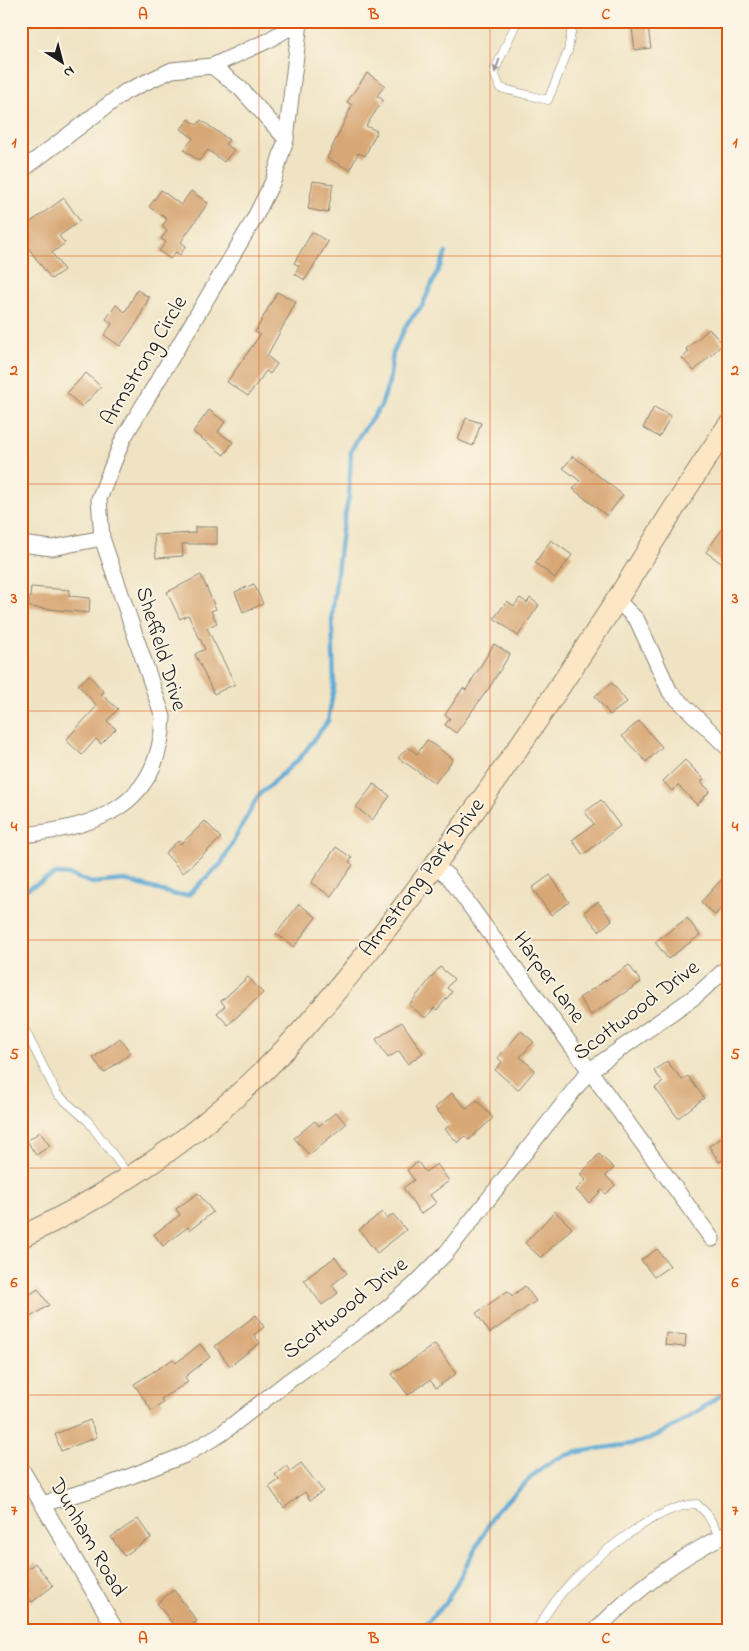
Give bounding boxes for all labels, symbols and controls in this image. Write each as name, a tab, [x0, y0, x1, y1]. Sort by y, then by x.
text: A	[138, 3, 148, 27]
text: B	[368, 3, 380, 27]
text: C	[602, 3, 611, 27]
north arrow	[38, 38, 88, 88]
one-way arrow	[493, 59, 501, 74]
text: N	[59, 60, 79, 83]
text: 1	[11, 131, 17, 155]
text: 1	[732, 131, 738, 155]
street label: Armstrong Circle	[94, 290, 197, 433]
text: 2	[9, 359, 18, 383]
text: 2	[730, 359, 739, 383]
street label: Sheffield Drive	[126, 583, 194, 715]
text: 3	[10, 587, 18, 611]
text: 3	[731, 587, 739, 611]
street label: Armstrong Park Drive	[353, 792, 494, 965]
text: 4	[10, 815, 18, 839]
text: 4	[731, 815, 739, 839]
street label: Harper Lane	[504, 926, 592, 1031]
street label: Scottwood Drive	[567, 953, 707, 1069]
text: 5	[9, 1043, 19, 1067]
text: 5	[730, 1043, 740, 1067]
street label: Scottwood Drive	[277, 1250, 415, 1368]
text: 6	[9, 1271, 18, 1295]
text: 6	[730, 1271, 739, 1295]
street label: Dunham Road	[40, 1472, 134, 1603]
text: 7	[11, 1499, 18, 1523]
text: 7	[732, 1499, 739, 1523]
text: A	[138, 1627, 148, 1651]
text: B	[368, 1627, 380, 1651]
text: C	[602, 1627, 611, 1651]

